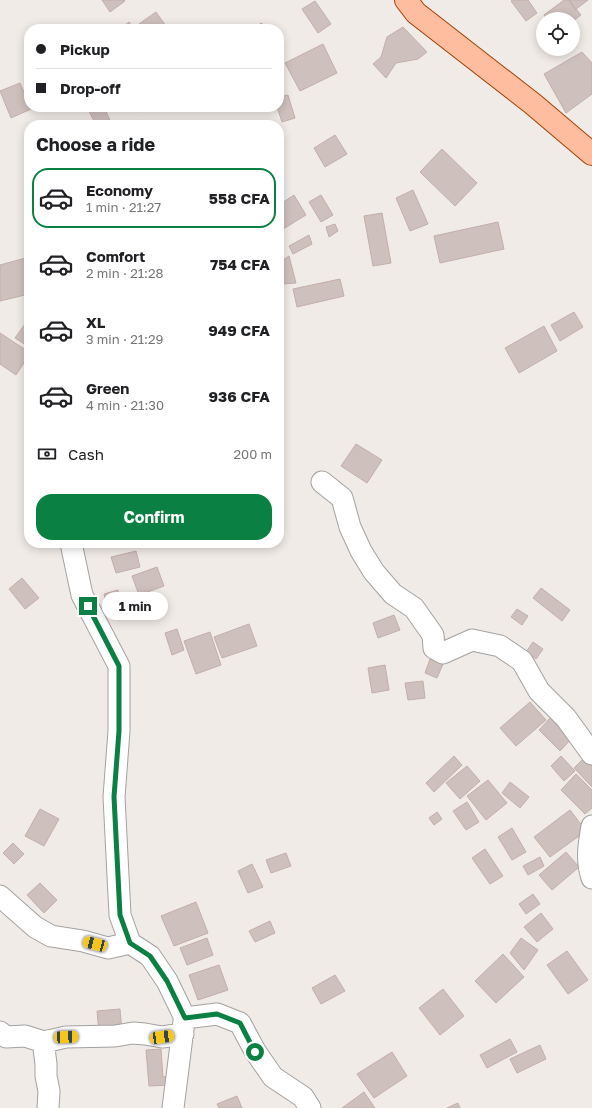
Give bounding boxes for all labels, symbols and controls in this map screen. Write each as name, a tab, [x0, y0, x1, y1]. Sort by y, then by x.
map controls	[536, 12, 580, 56]
button: locate	[536, 12, 580, 56]
text: Pickup	[60, 40, 110, 58]
text: Drop-off	[60, 79, 120, 97]
text: Choose a ride	[36, 133, 155, 155]
icon: car	[38, 180, 74, 216]
text: Economy	[86, 181, 153, 199]
text: 558 CFA	[209, 189, 270, 207]
text: 1 min · 21:27	[86, 199, 161, 215]
icon: car	[38, 246, 74, 282]
text: Comfort	[86, 247, 145, 265]
text: 754 CFA	[210, 255, 270, 273]
text: 2 min · 21:28	[86, 265, 163, 281]
icon: car	[38, 312, 74, 348]
text: XL	[86, 313, 105, 331]
text: 949 CFA	[208, 321, 270, 339]
text: 3 min · 21:29	[86, 331, 163, 347]
icon: car	[38, 378, 74, 414]
text: Green	[86, 379, 129, 397]
text: 936 CFA	[209, 387, 270, 405]
text: 4 min · 21:30	[86, 397, 164, 413]
icon: cash	[36, 443, 58, 465]
text: Cash	[68, 445, 104, 463]
text: 200 m	[234, 446, 272, 462]
button: Confirm	[36, 494, 272, 540]
callout: 1 min	[102, 592, 168, 620]
route end	[79, 597, 97, 615]
text: 1 min	[119, 598, 151, 614]
car	[82, 935, 108, 953]
car	[149, 1029, 175, 1045]
car	[54, 1031, 78, 1043]
route start	[246, 1043, 264, 1061]

